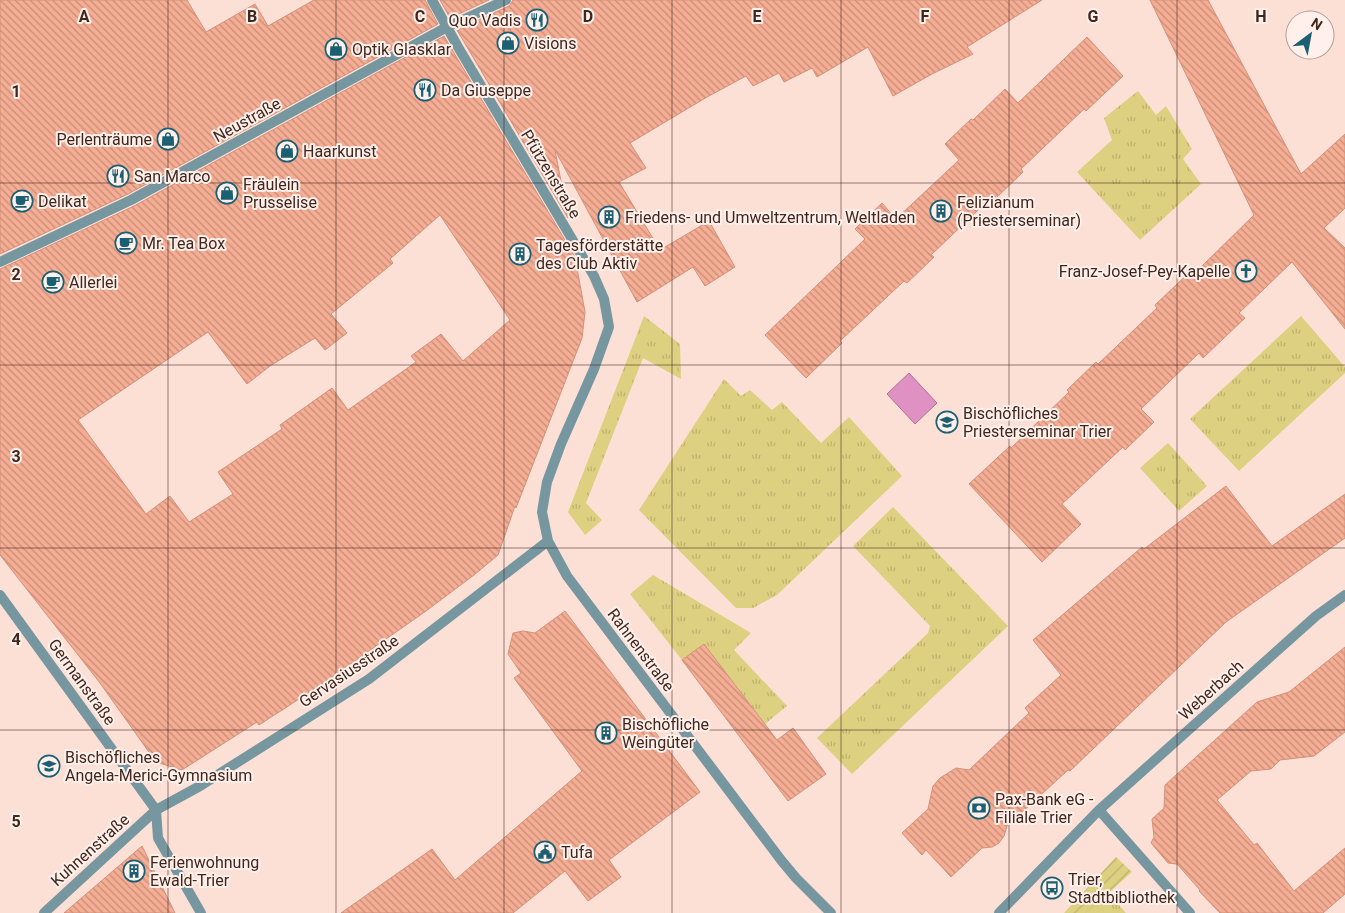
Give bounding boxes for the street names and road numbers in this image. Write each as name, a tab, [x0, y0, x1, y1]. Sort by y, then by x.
street label: Neustraße	[210, 94, 284, 146]
street label: Pfützenstraße	[517, 126, 585, 222]
street label: Rahnenstraße	[604, 605, 678, 695]
street label: Gervasiusstraße	[296, 631, 402, 711]
street label: Germanstraße	[44, 635, 120, 729]
street label: Weberbach	[1175, 656, 1247, 724]
street label: Kuhnenstraße	[47, 810, 133, 890]

